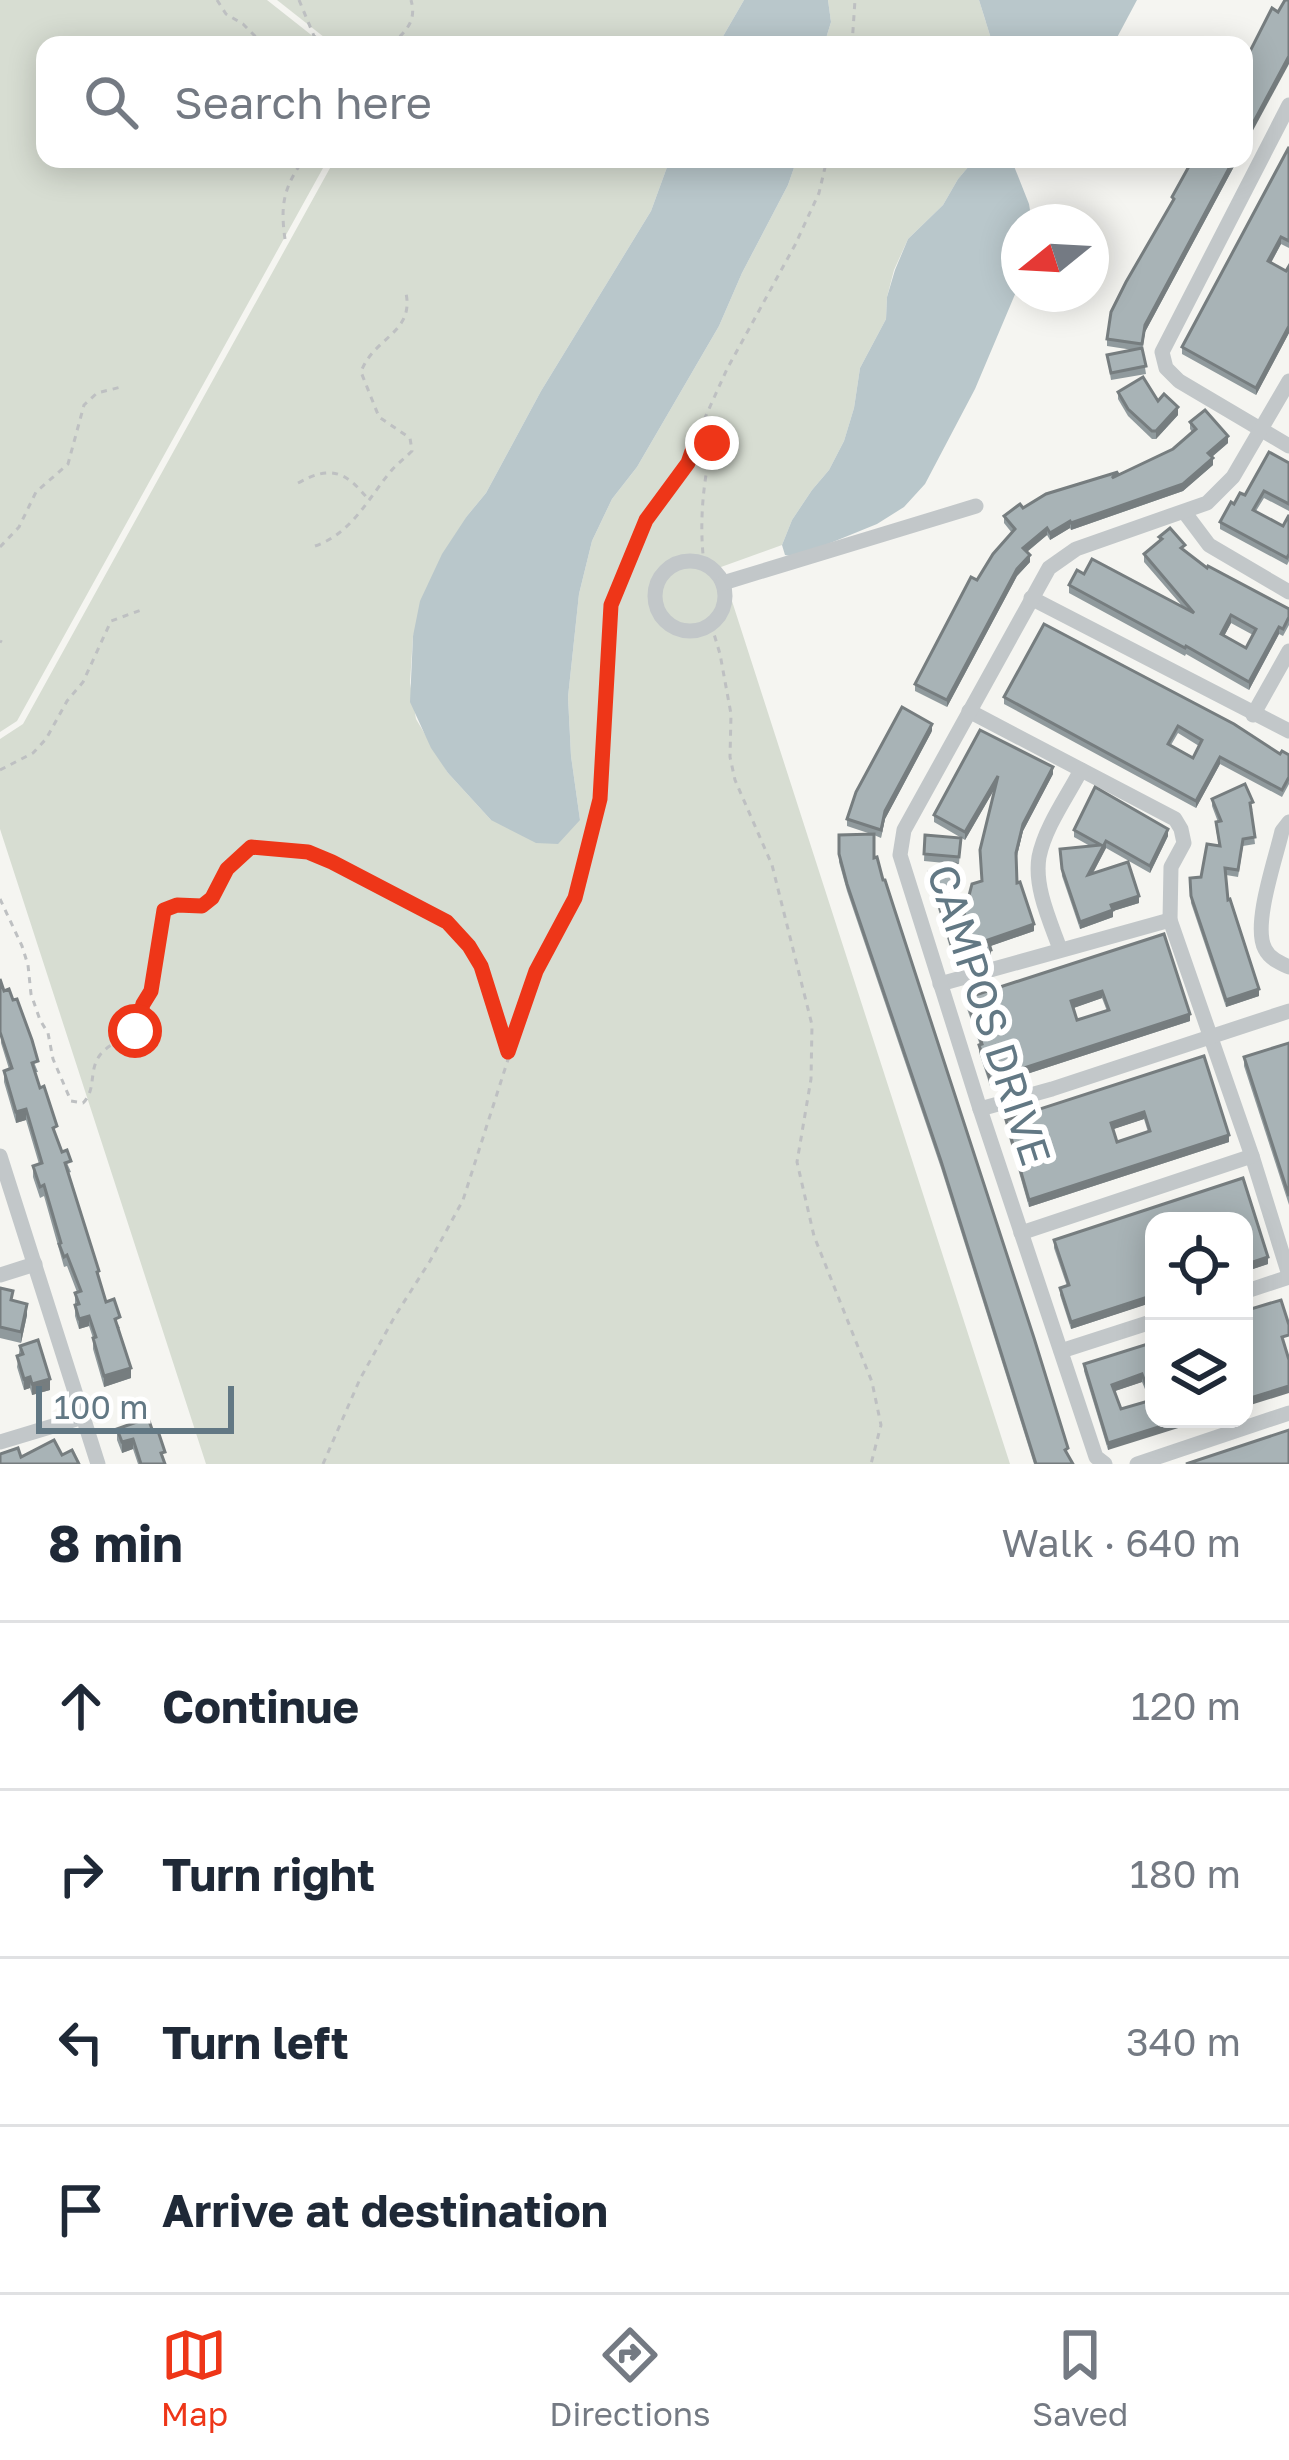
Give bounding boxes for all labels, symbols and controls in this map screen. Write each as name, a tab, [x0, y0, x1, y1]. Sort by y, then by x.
search box	[36, 36, 1253, 168]
icon: search	[78, 69, 144, 135]
text: Search here	[174, 75, 432, 129]
north arrow	[1001, 204, 1109, 312]
route end	[685, 416, 739, 470]
street label: CAMPOS DRIVE	[918, 858, 1062, 1171]
route start	[108, 1004, 162, 1058]
map controls	[1145, 1212, 1253, 1428]
button: locate	[1145, 1212, 1253, 1320]
button: layers	[1145, 1320, 1253, 1428]
scale bar	[36, 1380, 234, 1433]
text: 100 m	[54, 1387, 148, 1426]
text: 8 min	[48, 1512, 183, 1573]
text: Walk · 640 m	[1002, 1519, 1241, 1566]
icon: ahead	[48, 1673, 114, 1739]
text: Continue	[162, 1679, 359, 1733]
text: 120 m	[1131, 1682, 1241, 1729]
icon: right	[48, 1841, 114, 1907]
text: Turn right	[162, 1847, 375, 1901]
text: 180 m	[1130, 1850, 1241, 1897]
icon: left	[48, 2009, 114, 2075]
text: Turn left	[162, 2015, 349, 2069]
text: 340 m	[1126, 2018, 1241, 2065]
icon: arrive	[48, 2177, 114, 2243]
text: Arrive at destination	[162, 2183, 608, 2237]
tab: Map	[161, 2322, 228, 2433]
tab: Directions	[549, 2322, 711, 2433]
tab: Saved	[1032, 2322, 1128, 2433]

